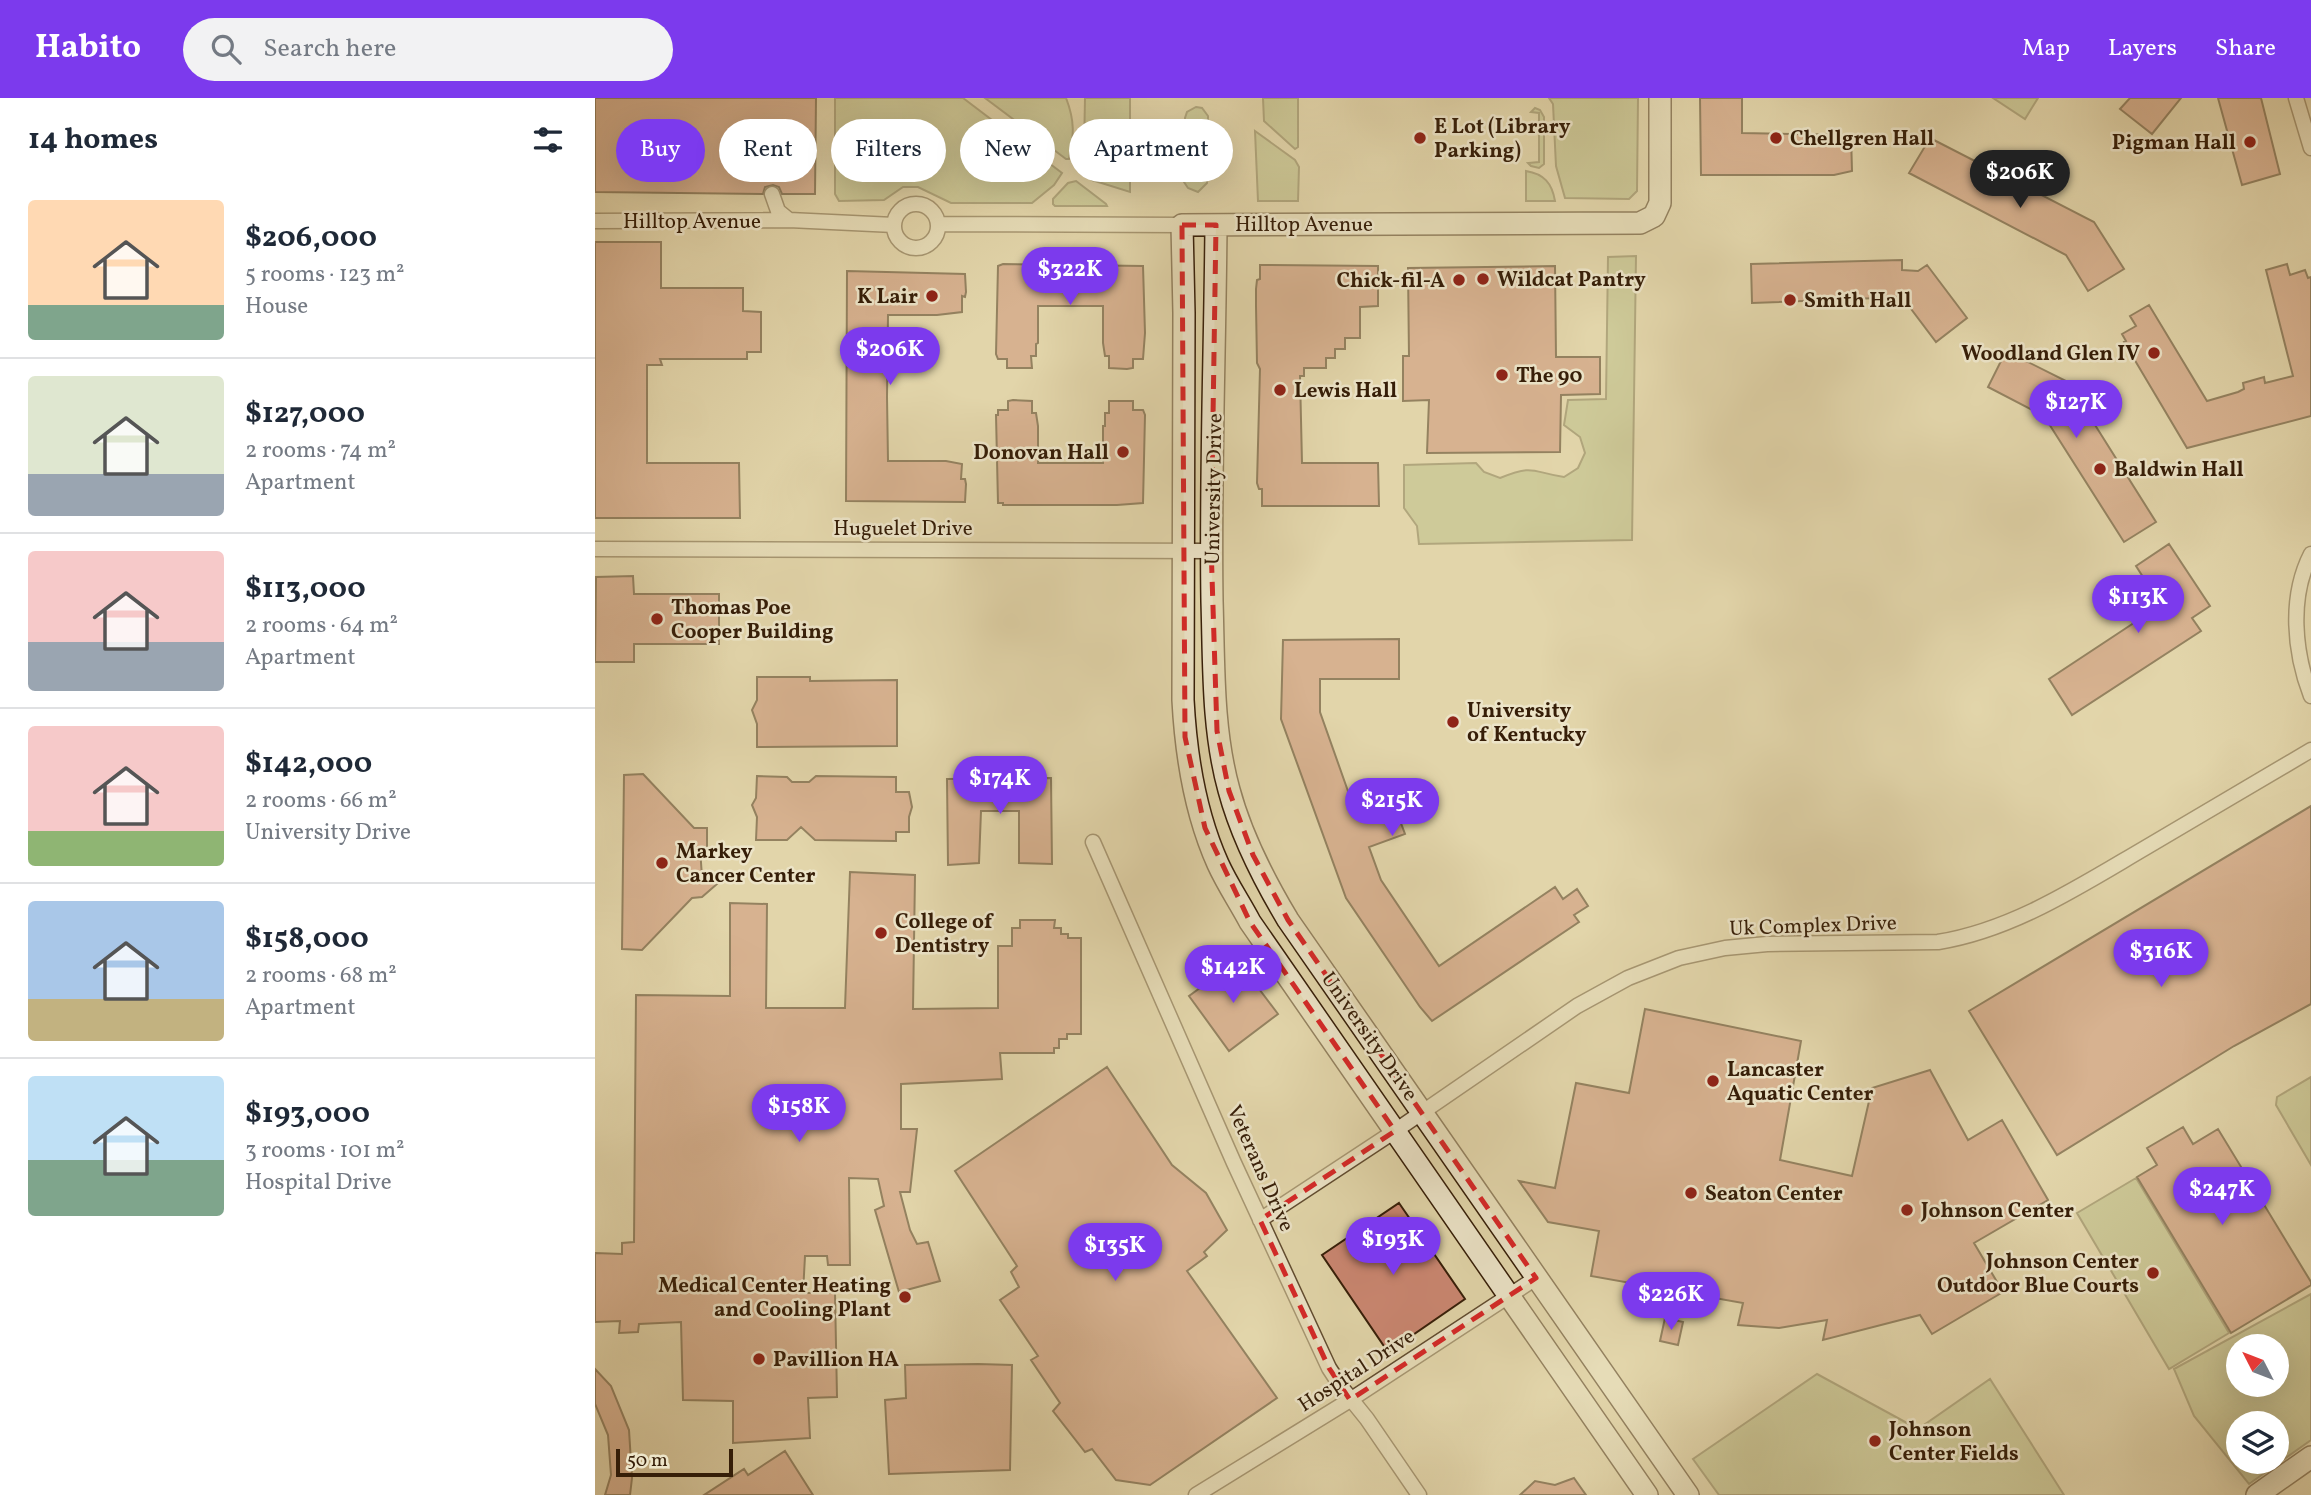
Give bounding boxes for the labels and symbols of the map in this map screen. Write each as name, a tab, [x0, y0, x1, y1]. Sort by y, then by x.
place label: E Lot (Library Parking)	[1434, 113, 1571, 166]
place label: Chellgren Hall	[1790, 125, 1934, 154]
place label: Pigman Hall	[2112, 129, 2236, 158]
marker: E Lot (Library Parking)	[1412, 130, 1428, 146]
marker: Chellgren Hall	[1768, 130, 1784, 146]
marker: Pigman Hall	[2242, 134, 2258, 150]
pin: $206K	[1971, 150, 2069, 210]
street label: Hilltop Avenue	[623, 208, 761, 237]
street label: Hilltop Avenue	[1235, 211, 1373, 240]
pin: $322K	[1021, 248, 1119, 307]
place label: Wildcat Pantry	[1497, 266, 1646, 295]
place label: Chick-fil-A	[1336, 267, 1445, 296]
marker: Wildcat Pantry	[1475, 271, 1491, 287]
marker: Chick-fil-A	[1451, 272, 1467, 288]
place label: K Lair	[857, 283, 918, 312]
place label: Smith Hall	[1804, 287, 1911, 316]
marker: K Lair	[924, 288, 940, 304]
marker: Smith Hall	[1782, 292, 1798, 308]
pin: $206K	[841, 328, 939, 387]
place label: Woodland Glen IV	[1961, 340, 2140, 369]
marker: Woodland Glen IV	[2146, 345, 2162, 361]
place label: The 90	[1516, 362, 1582, 391]
marker: The 90	[1494, 367, 1510, 383]
place label: Lewis Hall	[1294, 377, 1397, 406]
pin: $127K	[2027, 380, 2125, 440]
marker: Lewis Hall	[1272, 382, 1288, 398]
street label: University Drive	[1199, 413, 1230, 565]
place label: Donovan Hall	[973, 439, 1109, 468]
marker: Donovan Hall	[1115, 444, 1131, 460]
place label: Baldwin Hall	[2114, 456, 2244, 485]
marker: Baldwin Hall	[2092, 461, 2108, 477]
street label: Huguelet Drive	[833, 515, 973, 544]
pin: $113K	[2089, 575, 2187, 635]
place label: Thomas Poe Cooper Building	[671, 594, 833, 647]
marker: Thomas Poe Cooper Building	[649, 611, 665, 627]
place label: University of Kentucky	[1467, 697, 1587, 750]
marker: University of Kentucky	[1445, 714, 1461, 730]
pin: $174K	[951, 756, 1049, 816]
pin: $215K	[1343, 778, 1441, 838]
place label: Markey Cancer Center	[676, 838, 816, 891]
marker: Markey Cancer Center	[654, 855, 670, 871]
place label: College of Dentistry	[895, 908, 994, 961]
street label: Uk Complex Drive	[1729, 909, 1897, 944]
marker: College of Dentistry	[873, 925, 889, 941]
pin: $316K	[2112, 930, 2210, 989]
pin: $142K	[1184, 946, 1282, 1005]
street label: University Drive	[1313, 966, 1424, 1107]
place label: Lancaster Aquatic Center	[1727, 1056, 1873, 1109]
marker: Lancaster Aquatic Center	[1705, 1073, 1721, 1089]
pin: $158K	[750, 1084, 848, 1144]
street label: Veterans Drive	[1219, 1101, 1300, 1237]
pin: $247K	[2173, 1168, 2271, 1227]
place label: Seaton Center	[1705, 1180, 1843, 1209]
marker: Seaton Center	[1683, 1185, 1699, 1201]
place label: Johnson Center	[1920, 1197, 2074, 1226]
marker: Johnson Center	[1899, 1202, 1915, 1218]
pin: $193K	[1344, 1218, 1442, 1277]
pin: $135K	[1066, 1224, 1164, 1283]
place label: Johnson Center Outdoor Blue Courts	[1937, 1248, 2139, 1301]
marker: Johnson Center Outdoor Blue Courts	[2145, 1265, 2161, 1281]
place label: Medical Center Heating and Cooling Plant	[658, 1272, 891, 1325]
pin: $226K	[1622, 1272, 1720, 1332]
marker: Medical Center Heating and Cooling Plant	[897, 1289, 913, 1305]
street label: Hospital Drive	[1293, 1323, 1421, 1420]
north arrow	[2226, 1334, 2289, 1396]
place label: Pavillion HA	[773, 1346, 899, 1375]
marker: Pavillion HA	[751, 1351, 767, 1367]
place label: Johnson Center Fields	[1888, 1416, 2019, 1469]
marker: Johnson Center Fields	[1867, 1433, 1883, 1449]
scale bar	[616, 1446, 733, 1478]

